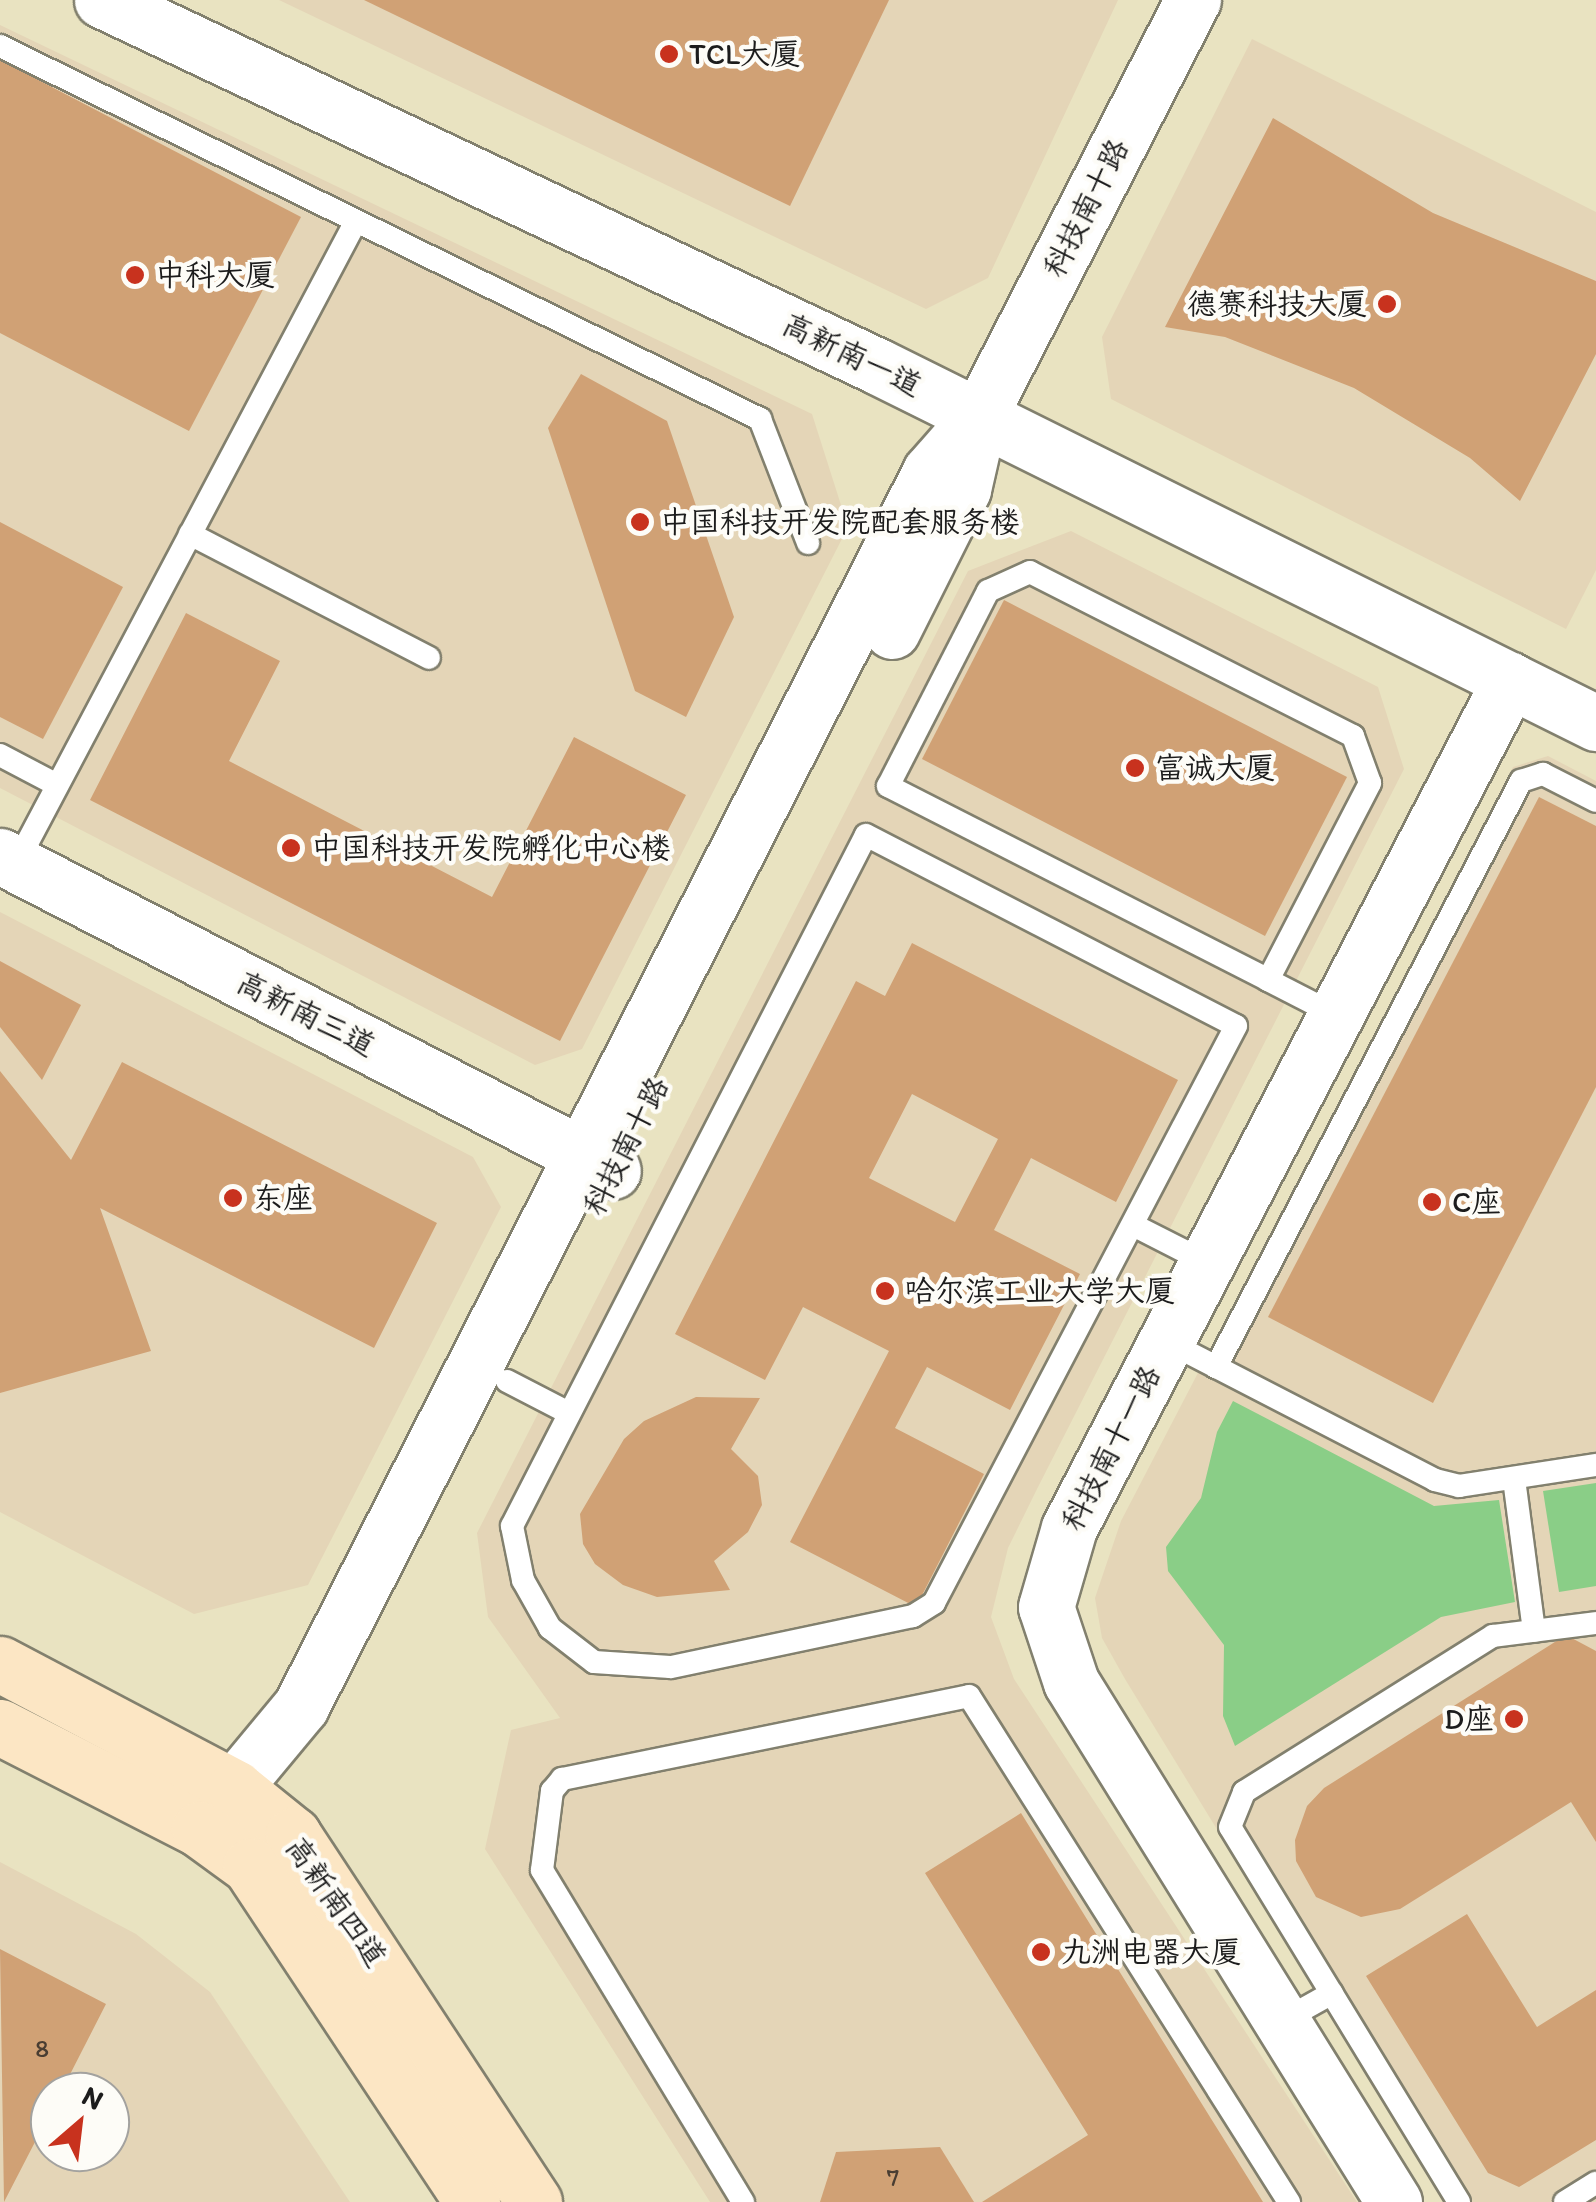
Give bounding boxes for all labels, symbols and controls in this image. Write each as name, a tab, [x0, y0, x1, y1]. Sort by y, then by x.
place label: TCL大厦	[689, 36, 800, 72]
marker: TCL大厦	[658, 43, 680, 65]
street label: 科技南十路	[1036, 133, 1136, 283]
place label: 中科大厦	[155, 257, 275, 293]
marker: 中科大厦	[124, 264, 146, 286]
place label: 德赛科技大厦	[1187, 286, 1367, 322]
marker: 德赛科技大厦	[1376, 293, 1398, 315]
street label: 高新南一道	[777, 306, 927, 404]
place label: 中国科技开发院配套服务楼	[660, 504, 1020, 540]
marker: 中国科技开发院配套服务楼	[629, 511, 651, 533]
place label: 富诚大厦	[1155, 750, 1275, 786]
marker: 富诚大厦	[1124, 757, 1146, 779]
place label: 中国科技开发院孵化中心楼	[311, 830, 671, 866]
marker: 中国科技开发院孵化中心楼	[280, 837, 302, 859]
street label: 高新南三道	[231, 964, 381, 1064]
street label: 科技南十路	[576, 1071, 676, 1221]
place label: 东座	[253, 1180, 313, 1216]
place label: C座	[1452, 1184, 1501, 1220]
marker: 东座	[222, 1187, 244, 1209]
marker: C座	[1421, 1191, 1443, 1213]
place label: 哈尔滨工业大学大厦	[905, 1273, 1175, 1309]
marker: 哈尔滨工业大学大厦	[874, 1280, 896, 1302]
street label: 科技南十一路	[1054, 1360, 1168, 1536]
place label: D座	[1444, 1701, 1494, 1737]
marker: D座	[1503, 1708, 1525, 1730]
street label: 高新南四道	[278, 1830, 394, 1974]
place label: 九洲电器大厦	[1061, 1934, 1241, 1970]
marker: 九洲电器大厦	[1030, 1941, 1052, 1963]
house number: 8	[35, 2033, 49, 2063]
north arrow	[30, 2072, 130, 2172]
text: N	[77, 2078, 109, 2117]
house number: 7	[887, 2162, 899, 2192]

